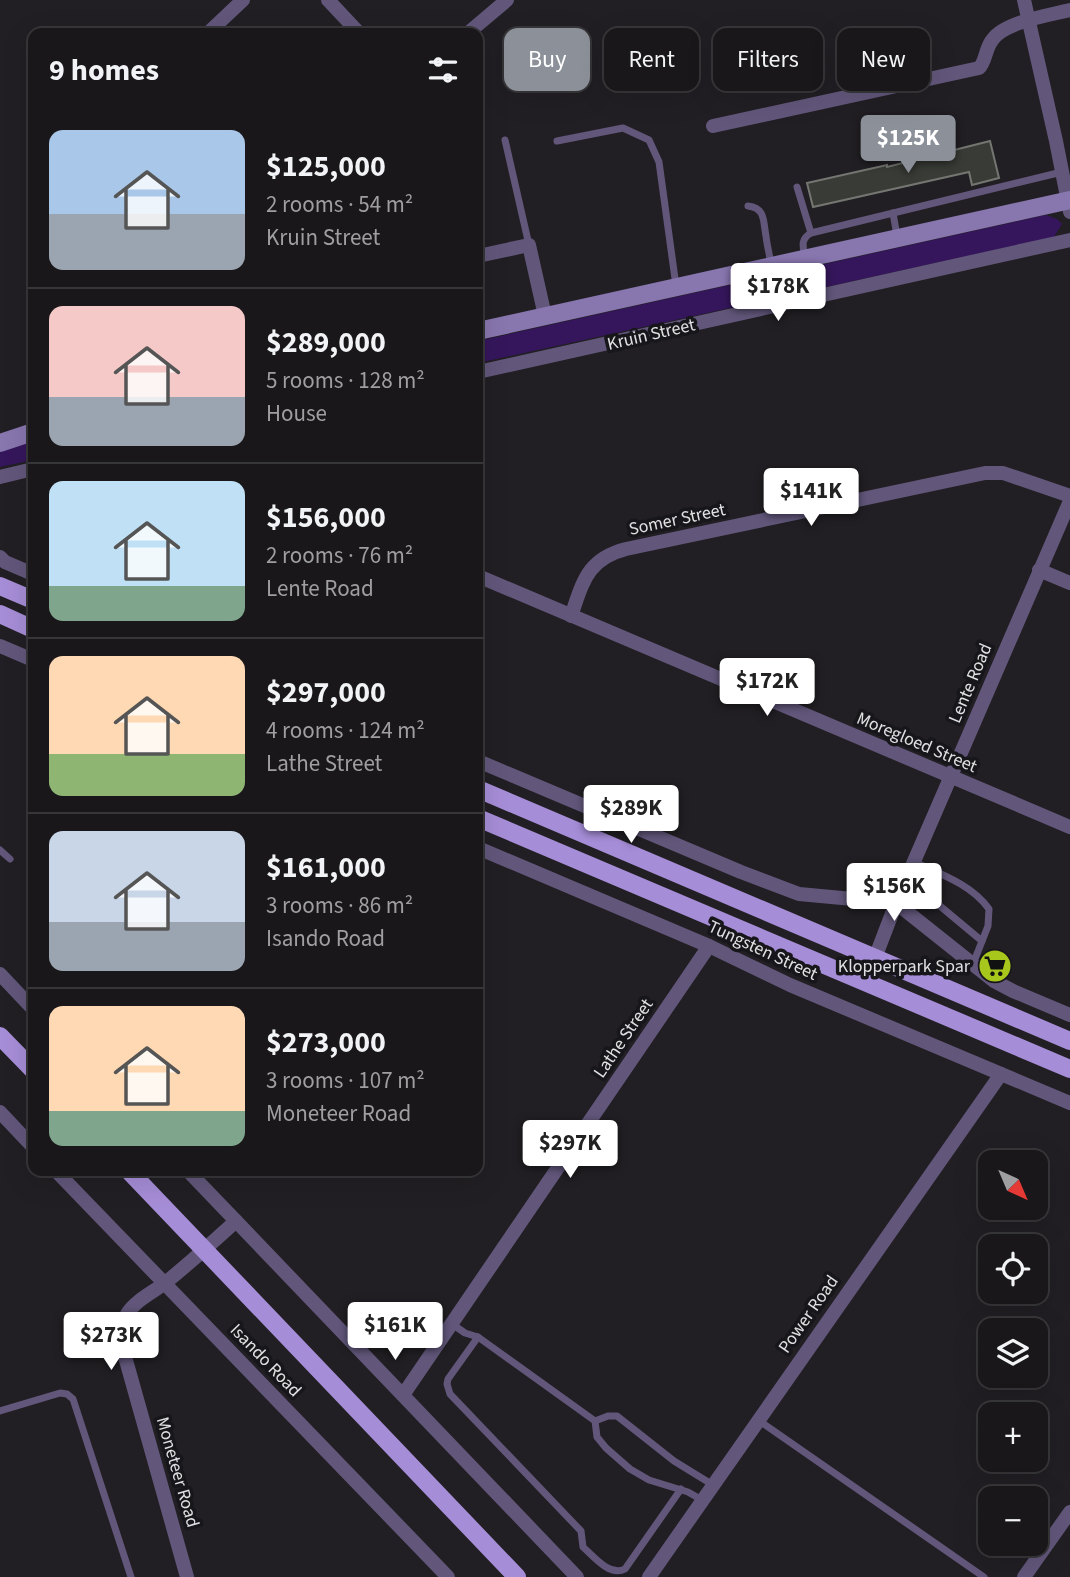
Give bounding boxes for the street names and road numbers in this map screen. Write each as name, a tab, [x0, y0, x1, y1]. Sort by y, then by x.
street label: Kruin Street	[605, 312, 697, 357]
street label: Somer Street	[626, 497, 728, 542]
street label: Lente Road	[942, 640, 998, 727]
street label: Moregloed Street	[853, 706, 981, 779]
street label: Tungsten Street	[704, 914, 822, 987]
street label: Lathe Street	[588, 994, 659, 1083]
street label: Power Road	[772, 1270, 844, 1358]
street label: Isando Road	[224, 1318, 307, 1403]
street label: Moneteer Road	[150, 1414, 205, 1530]

